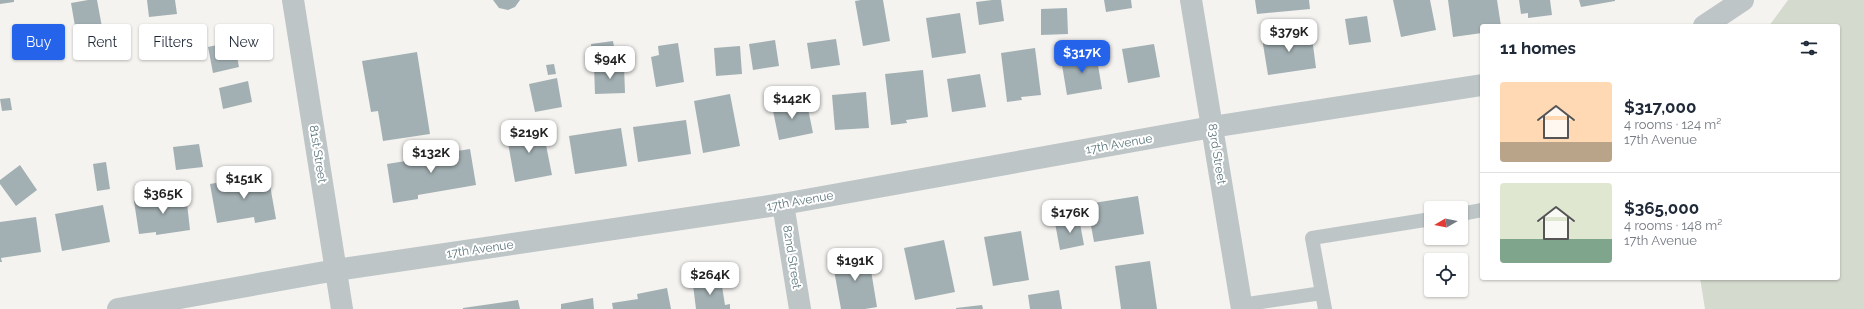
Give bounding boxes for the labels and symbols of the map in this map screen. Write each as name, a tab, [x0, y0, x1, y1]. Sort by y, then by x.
pin: $379K	[1261, 19, 1317, 53]
pin: $317K	[1054, 40, 1110, 74]
pin: $94K	[586, 46, 634, 80]
pin: $142K	[764, 86, 820, 120]
pin: $219K	[501, 120, 557, 154]
street label: 83rd Street	[1205, 123, 1229, 185]
street label: 81st Street	[307, 124, 329, 184]
street label: 17th Avenue	[1085, 131, 1153, 157]
pin: $132K	[403, 140, 459, 174]
pin: $151K	[216, 166, 272, 200]
pin: $365K	[135, 181, 191, 215]
street label: 17th Avenue	[766, 188, 834, 214]
pin: $176K	[1042, 200, 1098, 234]
north arrow	[1424, 201, 1468, 245]
street label: 82nd Street	[780, 224, 804, 290]
street label: 17th Avenue	[446, 237, 514, 261]
pin: $191K	[827, 248, 883, 282]
pin: $264K	[682, 262, 738, 296]

